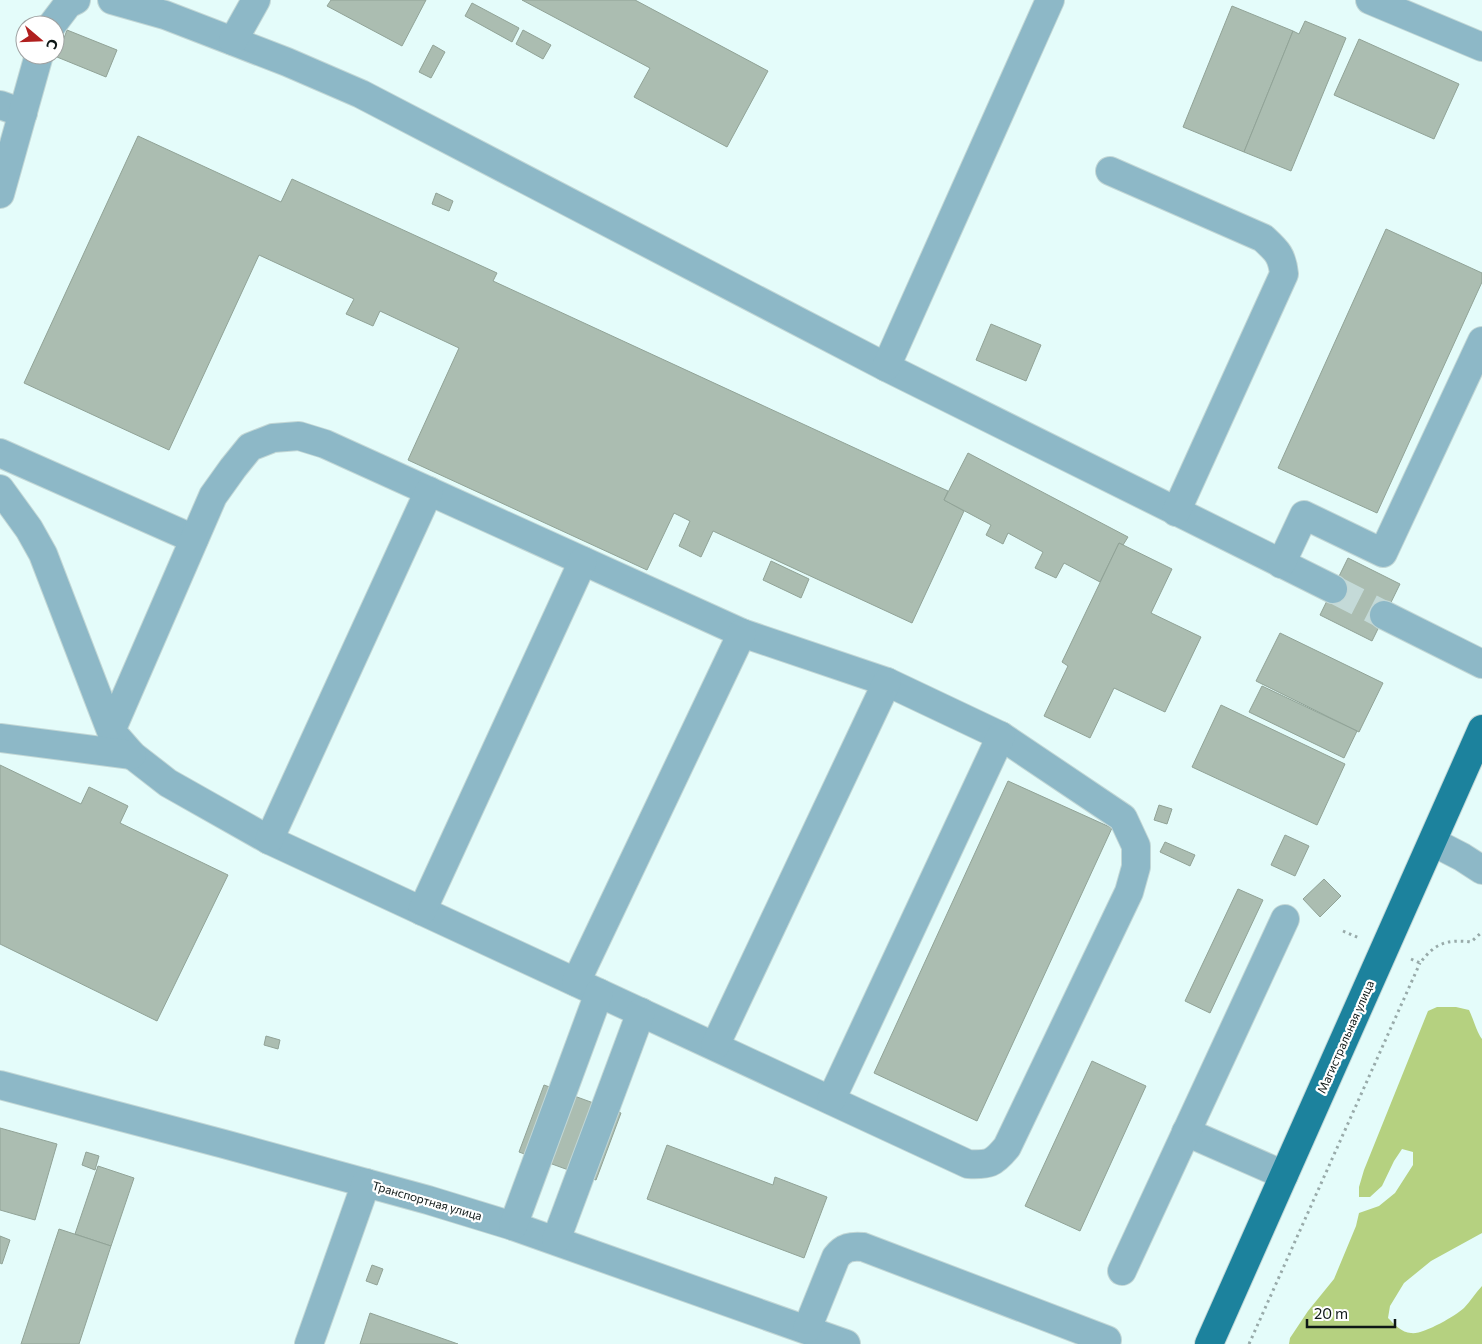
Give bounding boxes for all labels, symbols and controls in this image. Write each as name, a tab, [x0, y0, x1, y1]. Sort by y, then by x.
north arrow	[15, 15, 65, 65]
text: С	[43, 37, 62, 52]
street label: Магистральная улица	[1314, 978, 1376, 1095]
street label: Транспортная улица	[371, 1178, 484, 1222]
scale bar	[1307, 1296, 1394, 1328]
text: 20 m	[1314, 1304, 1348, 1322]

